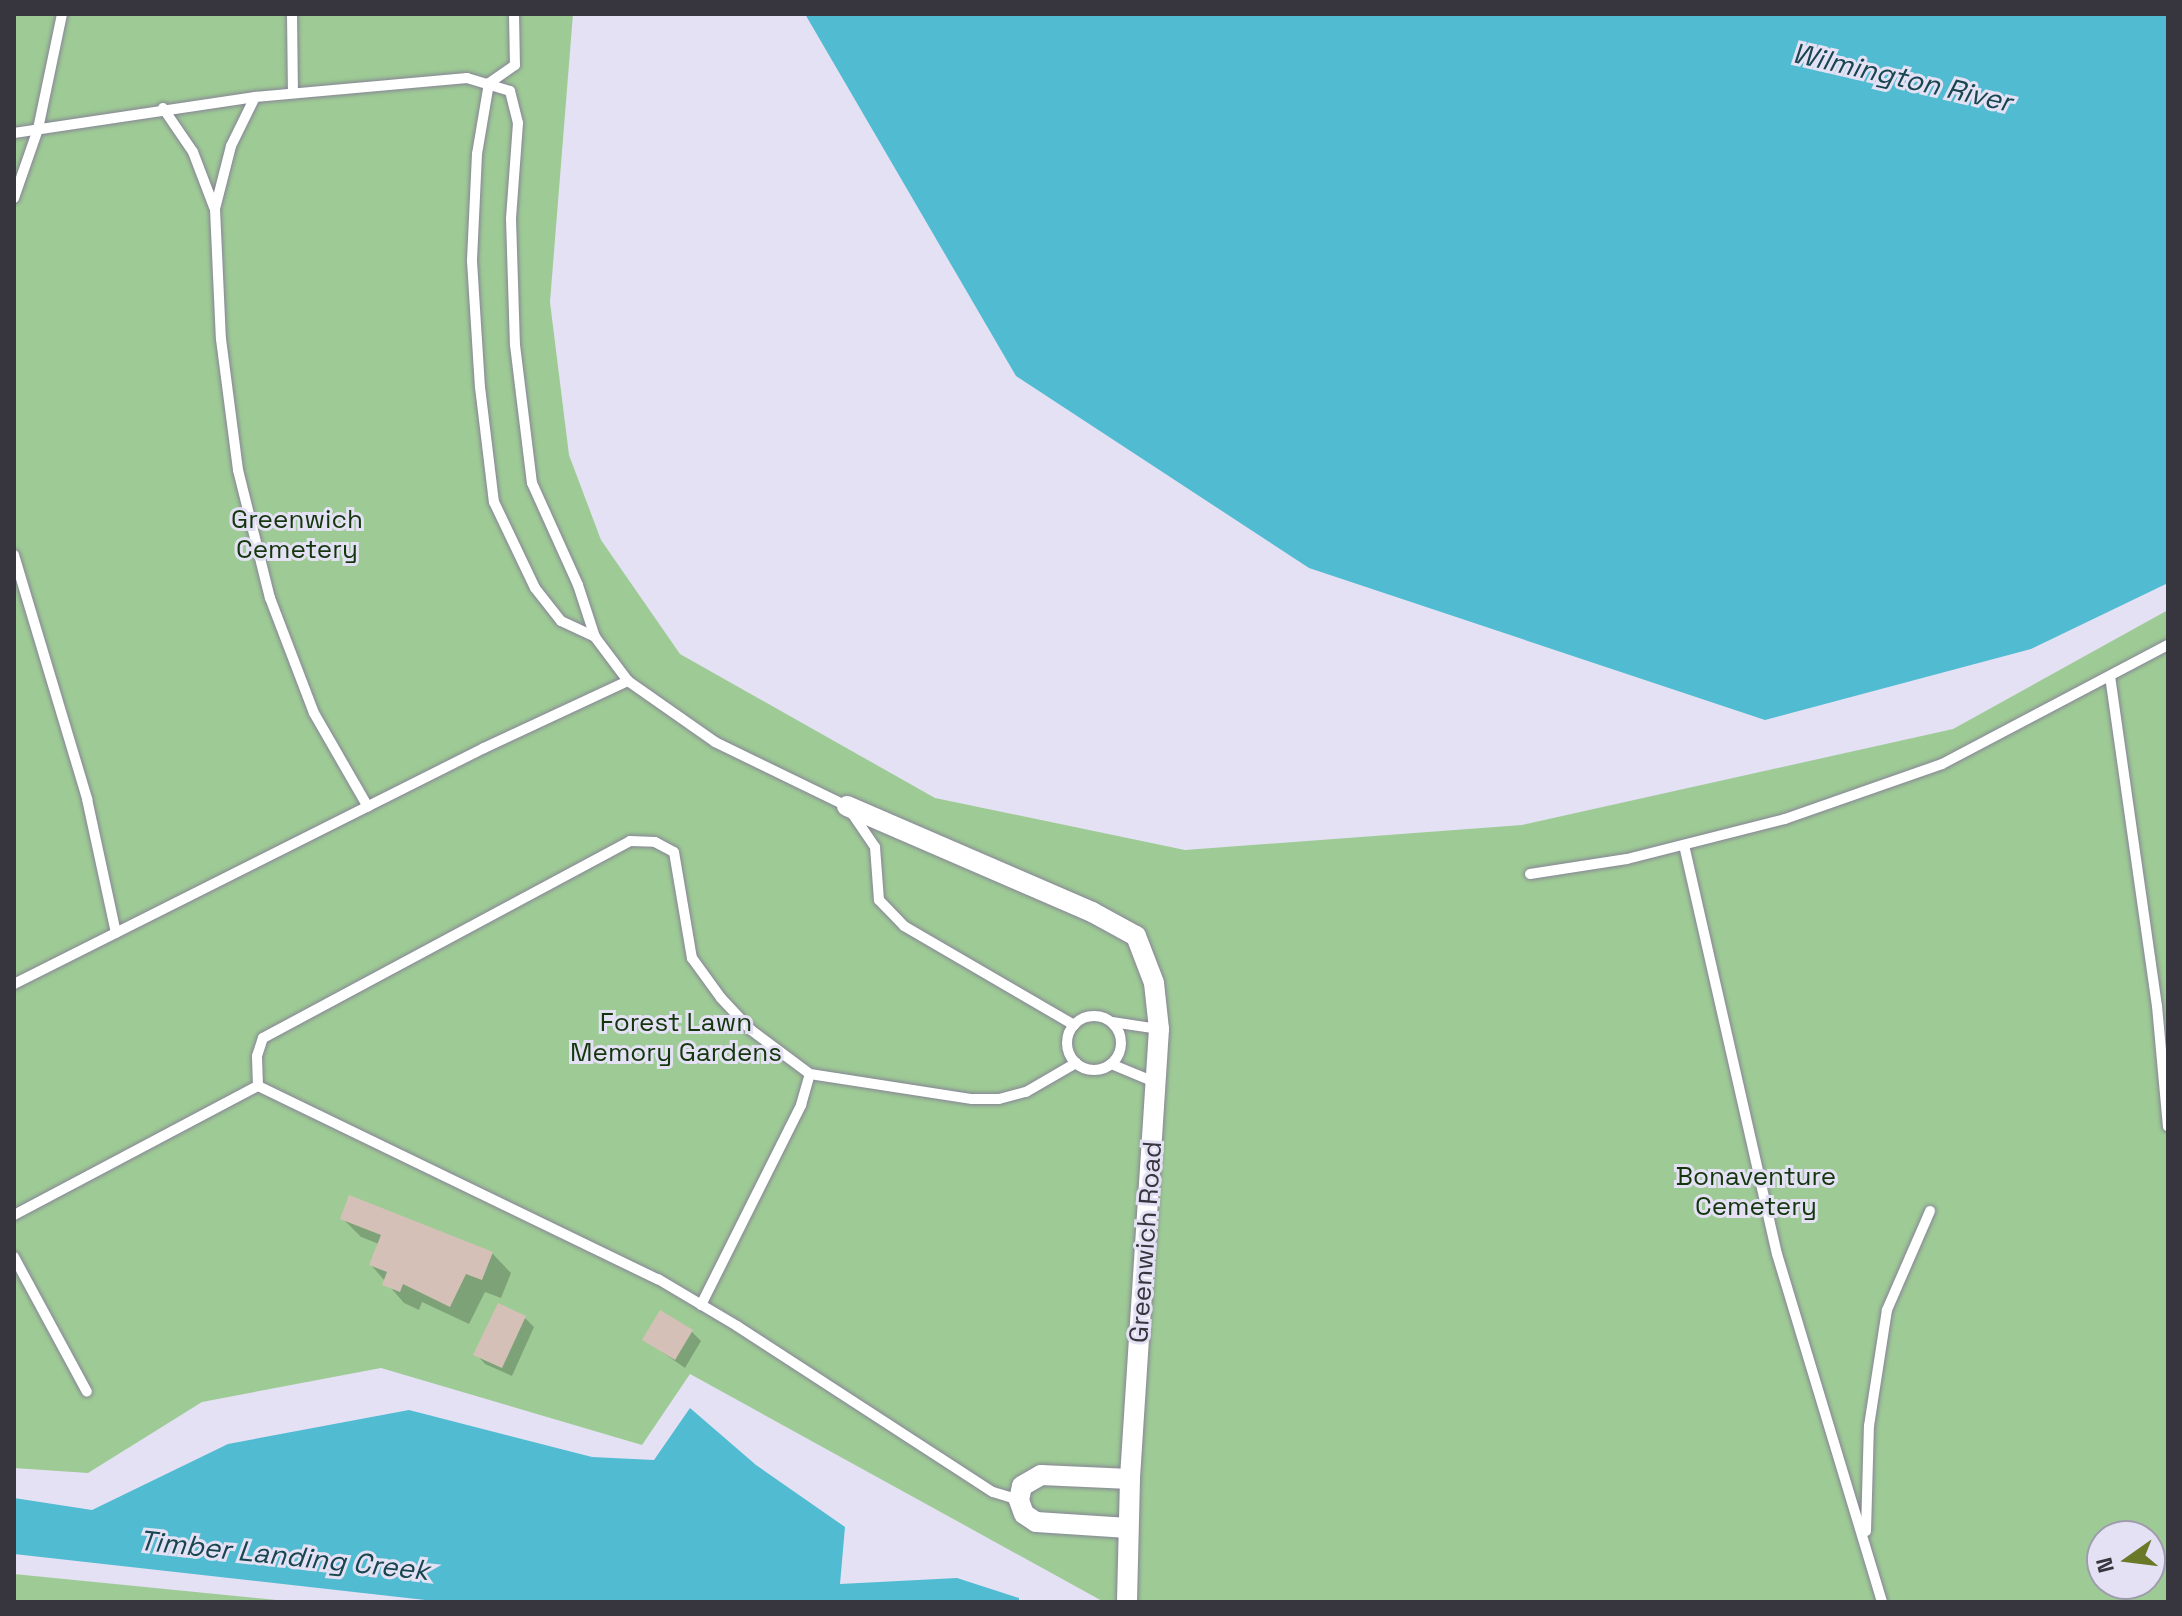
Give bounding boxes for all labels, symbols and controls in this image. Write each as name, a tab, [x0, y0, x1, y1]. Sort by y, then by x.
water label: Wilmington River	[1789, 35, 2015, 119]
park label: Greenwich Cemetery	[231, 504, 363, 566]
park label: Forest Lawn Memory Gardens	[570, 1007, 782, 1068]
street label: Greenwich Road	[1123, 1140, 1169, 1344]
park label: Bonaventure Cemetery	[1676, 1161, 1836, 1222]
north arrow	[2086, 1520, 2166, 1600]
water label: Timber Landing Creek	[137, 1523, 431, 1587]
text: N	[2089, 1555, 2120, 1576]

